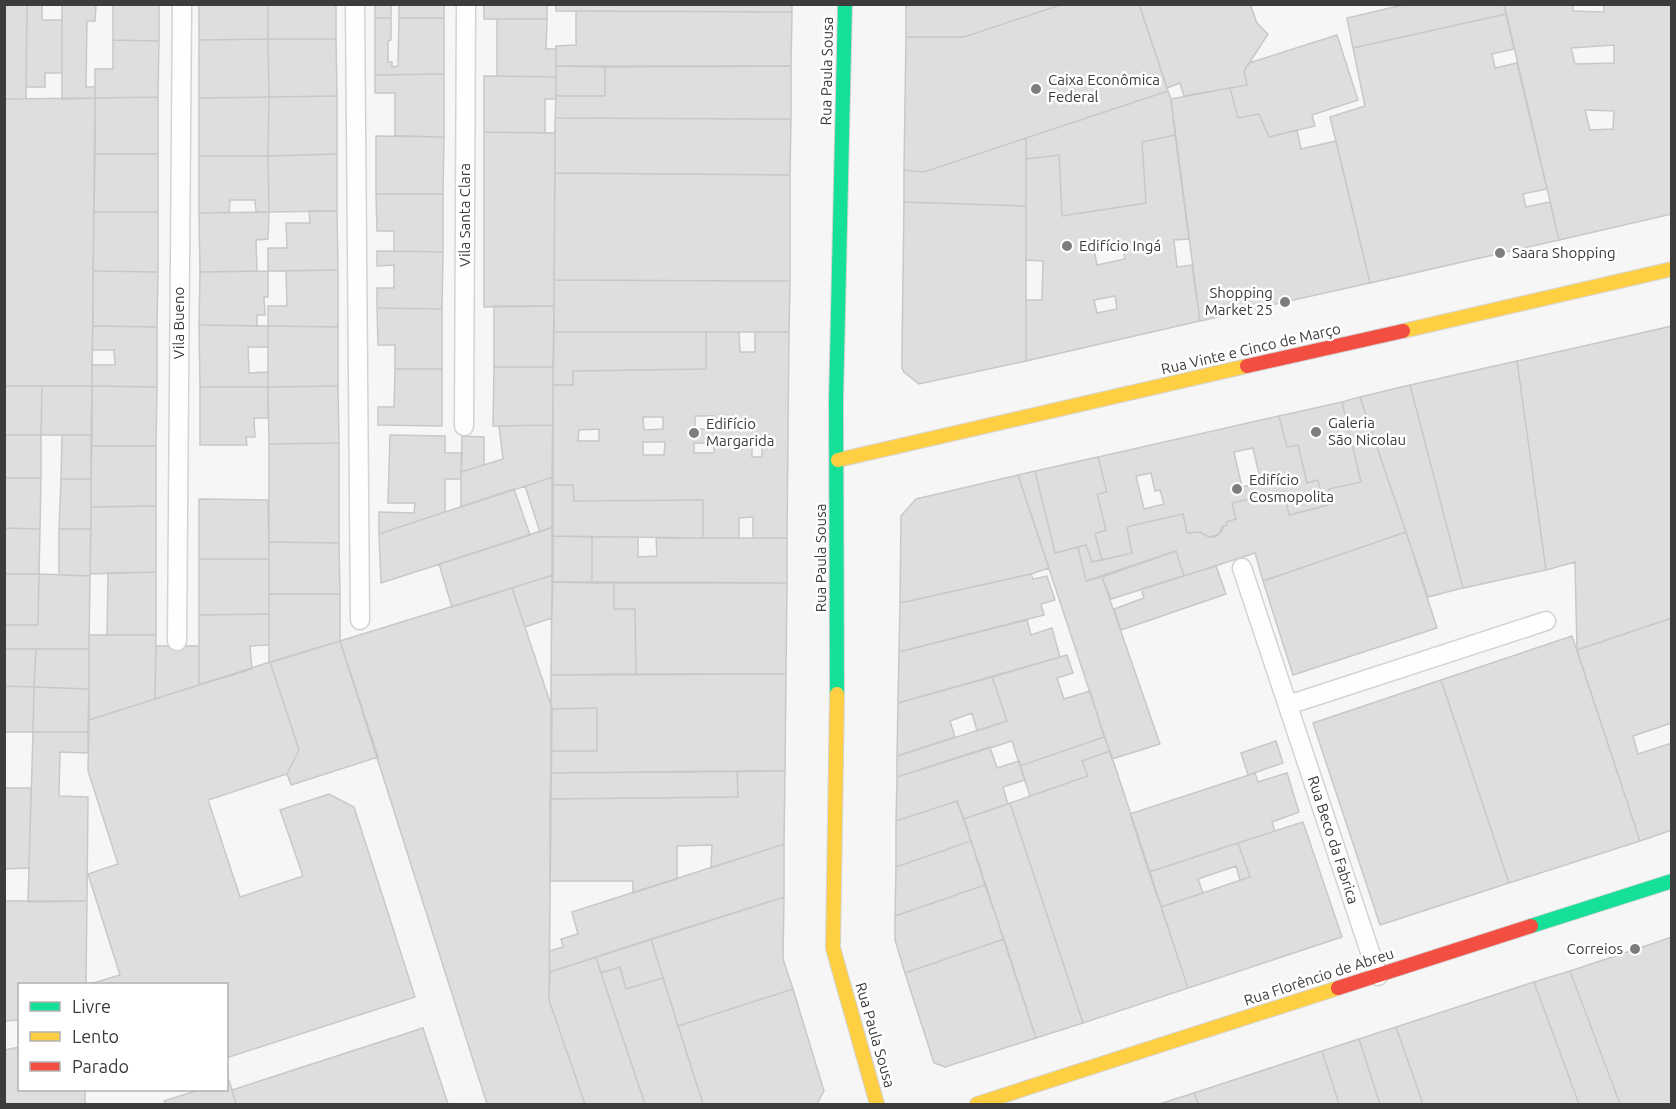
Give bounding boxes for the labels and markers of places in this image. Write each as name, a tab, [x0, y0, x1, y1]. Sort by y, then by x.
place label: Caixa Econômica Federal	[1048, 71, 1160, 105]
marker: Caixa Econômica Federal	[1029, 82, 1043, 96]
place label: Edifício Ingá	[1079, 237, 1161, 254]
marker: Edifício Ingá	[1060, 239, 1074, 253]
place label: Saara Shopping	[1512, 244, 1616, 261]
marker: Saara Shopping	[1493, 246, 1507, 260]
place label: Shopping Market 25	[1205, 284, 1273, 318]
marker: Shopping Market 25	[1278, 295, 1292, 309]
place label: Galeria São Nicolau	[1328, 414, 1406, 448]
place label: Edifício Margarida	[706, 415, 775, 449]
marker: Galeria São Nicolau	[1309, 425, 1323, 439]
marker: Edifício Margarida	[687, 426, 701, 440]
place label: Edifício Cosmopolita	[1249, 471, 1334, 505]
marker: Edifício Cosmopolita	[1230, 482, 1244, 496]
place label: Correios	[1566, 940, 1623, 957]
marker: Correios	[1628, 942, 1642, 956]

